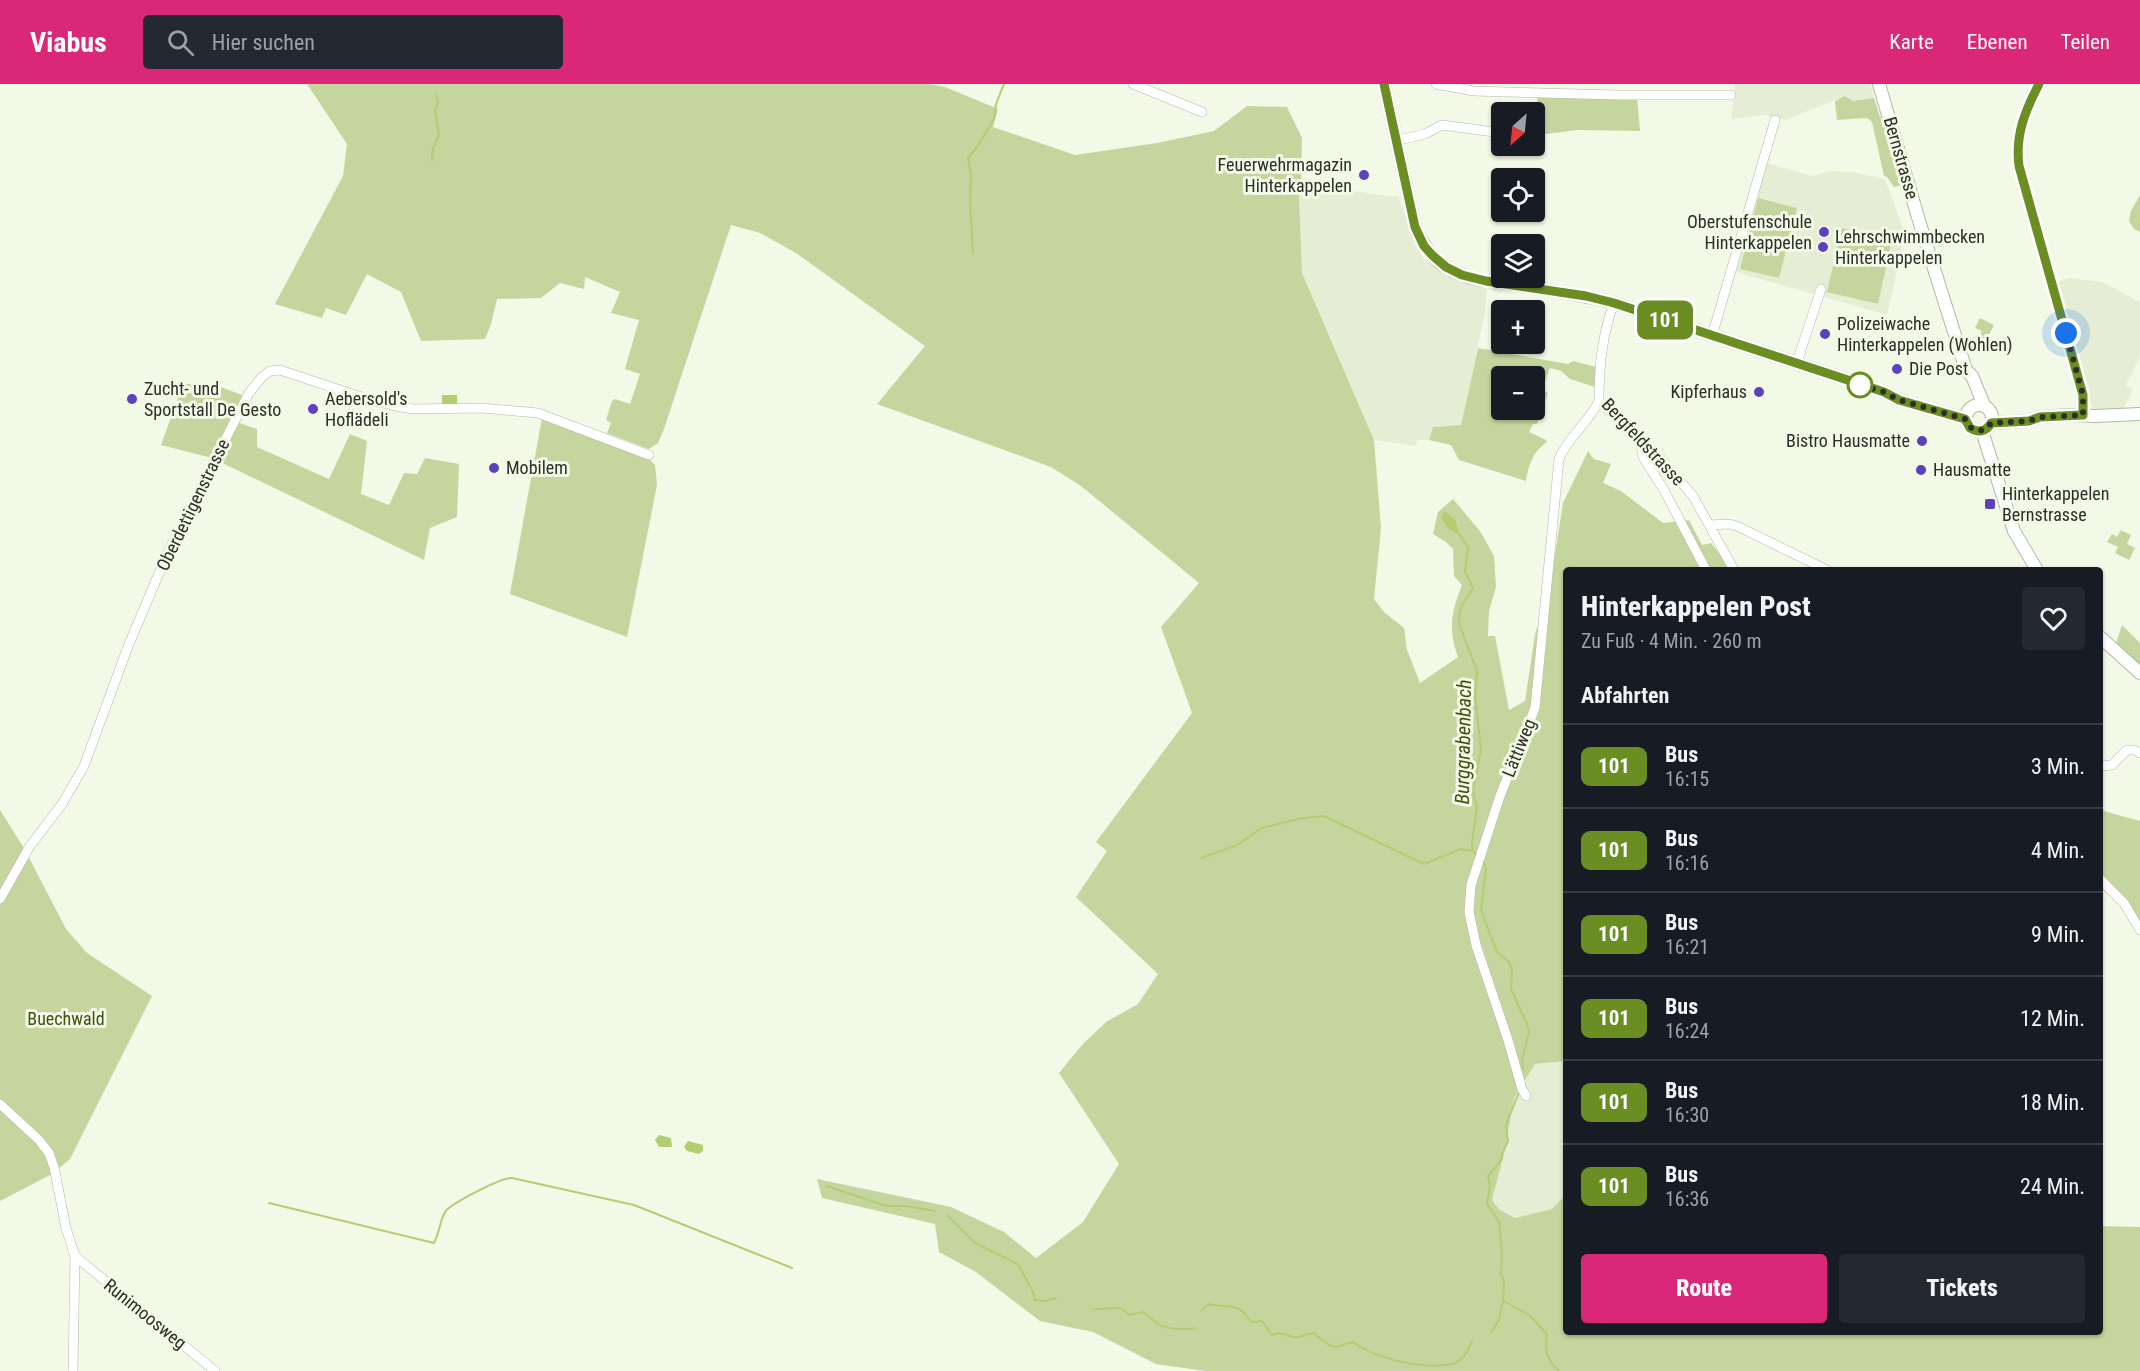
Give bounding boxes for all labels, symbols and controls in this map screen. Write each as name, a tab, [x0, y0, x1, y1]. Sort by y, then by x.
search box	[143, 15, 563, 69]
text: Viabus	[30, 26, 107, 59]
icon: search	[164, 26, 197, 59]
text: Hier suchen	[212, 30, 315, 55]
text: Karte	[1889, 30, 1934, 54]
text: Ebenen	[1967, 30, 2028, 54]
text: Teilen	[2061, 30, 2110, 54]
north arrow	[1491, 102, 1545, 156]
map controls	[1491, 102, 1545, 420]
street label: Bernstrasse	[1880, 114, 1923, 201]
place label: Feuerwehrmagazin Hinterkappelen	[1218, 154, 1352, 196]
marker: Feuerwehrmagazin Hinterkappelen	[1357, 168, 1371, 182]
button: locate	[1491, 168, 1545, 222]
place label: Oberstufenschule Hinterkappelen	[1687, 211, 1812, 253]
marker: Oberstufenschule Hinterkappelen	[1817, 225, 1831, 239]
place label: Lehrschwimmbecken Hinterkappelen	[1835, 226, 1985, 268]
button: layers	[1491, 234, 1545, 288]
marker: Lehrschwimmbecken Hinterkappelen	[1816, 240, 1830, 254]
button: +	[1491, 300, 1545, 354]
line badge: 101	[1630, 300, 1700, 340]
text: 101	[1649, 308, 1681, 332]
place label: Polizeiwache Hinterkappelen (Wohlen)	[1837, 313, 2013, 356]
your location	[2051, 318, 2081, 348]
marker: Polizeiwache Hinterkappelen (Wohlen)	[1818, 327, 1832, 341]
place label: Die Post	[1909, 358, 1968, 379]
marker: Die Post	[1890, 362, 1904, 376]
button: −	[1491, 366, 1545, 420]
unlabelled marker	[1847, 372, 1873, 398]
place label: Zucht- und Sportstall De Gesto	[144, 378, 281, 420]
place label: Kipferhaus	[1671, 381, 1747, 402]
marker: Kipferhaus	[1752, 385, 1766, 399]
place label: Aebersold's Hoflädeli	[325, 388, 408, 430]
marker: Zucht- und Sportstall De Gesto	[125, 392, 139, 406]
street label: Bergfeldstrasse	[1598, 394, 1689, 490]
marker: Aebersold's Hoflädeli	[306, 402, 320, 416]
place label: Bistro Hausmatte	[1786, 430, 1910, 451]
marker: Bistro Hausmatte	[1915, 434, 1929, 448]
street label: Oberdettigenstrasse	[152, 436, 234, 574]
place label: Mobilem	[506, 457, 568, 478]
place label: Hausmatte	[1933, 459, 2011, 480]
marker: Mobilem	[487, 461, 501, 475]
marker: Hausmatte	[1914, 463, 1928, 477]
place label: Hinterkappelen Bernstrasse	[2002, 483, 2109, 525]
marker: Hinterkappelen Bernstrasse	[1983, 497, 1997, 511]
button: heart	[2022, 587, 2085, 650]
text: Hinterkappelen Post	[1581, 590, 1811, 623]
text: Zu Fuß · 4 Min. · 260 m	[1581, 629, 1762, 653]
water label: Burggrabenbach	[1450, 679, 1476, 805]
text: Abfahrten	[1581, 683, 1669, 708]
street label: Lättiweg	[1497, 716, 1540, 780]
text: Bus	[1665, 742, 1698, 767]
text: 101	[1598, 754, 1630, 778]
text: 3 Min.	[2031, 754, 2085, 779]
text: 16:15	[1665, 767, 1709, 791]
text: Bus	[1665, 826, 1698, 851]
text: 101	[1598, 838, 1630, 862]
text: 4 Min.	[2031, 838, 2085, 863]
text: 16:16	[1665, 851, 1709, 875]
text: Bus	[1665, 910, 1698, 935]
text: 101	[1598, 922, 1630, 946]
text: 9 Min.	[2031, 922, 2085, 947]
text: 16:21	[1665, 935, 1709, 959]
text: Bus	[1665, 994, 1698, 1019]
text: 101	[1598, 1006, 1630, 1030]
text: 12 Min.	[2020, 1006, 2085, 1031]
park label: Buechwald	[27, 1008, 105, 1029]
text: 16:24	[1665, 1019, 1709, 1043]
text: Bus	[1665, 1078, 1698, 1103]
text: 101	[1598, 1090, 1630, 1114]
text: 18 Min.	[2020, 1090, 2085, 1115]
text: 16:30	[1665, 1103, 1709, 1127]
text: Bus	[1665, 1162, 1698, 1187]
text: 101	[1598, 1174, 1630, 1198]
text: 24 Min.	[2020, 1174, 2085, 1199]
text: 16:36	[1665, 1187, 1709, 1211]
button: Route	[1581, 1254, 1827, 1323]
button: Tickets	[1839, 1254, 2085, 1323]
street label: Runimoosweg	[100, 1274, 191, 1353]

